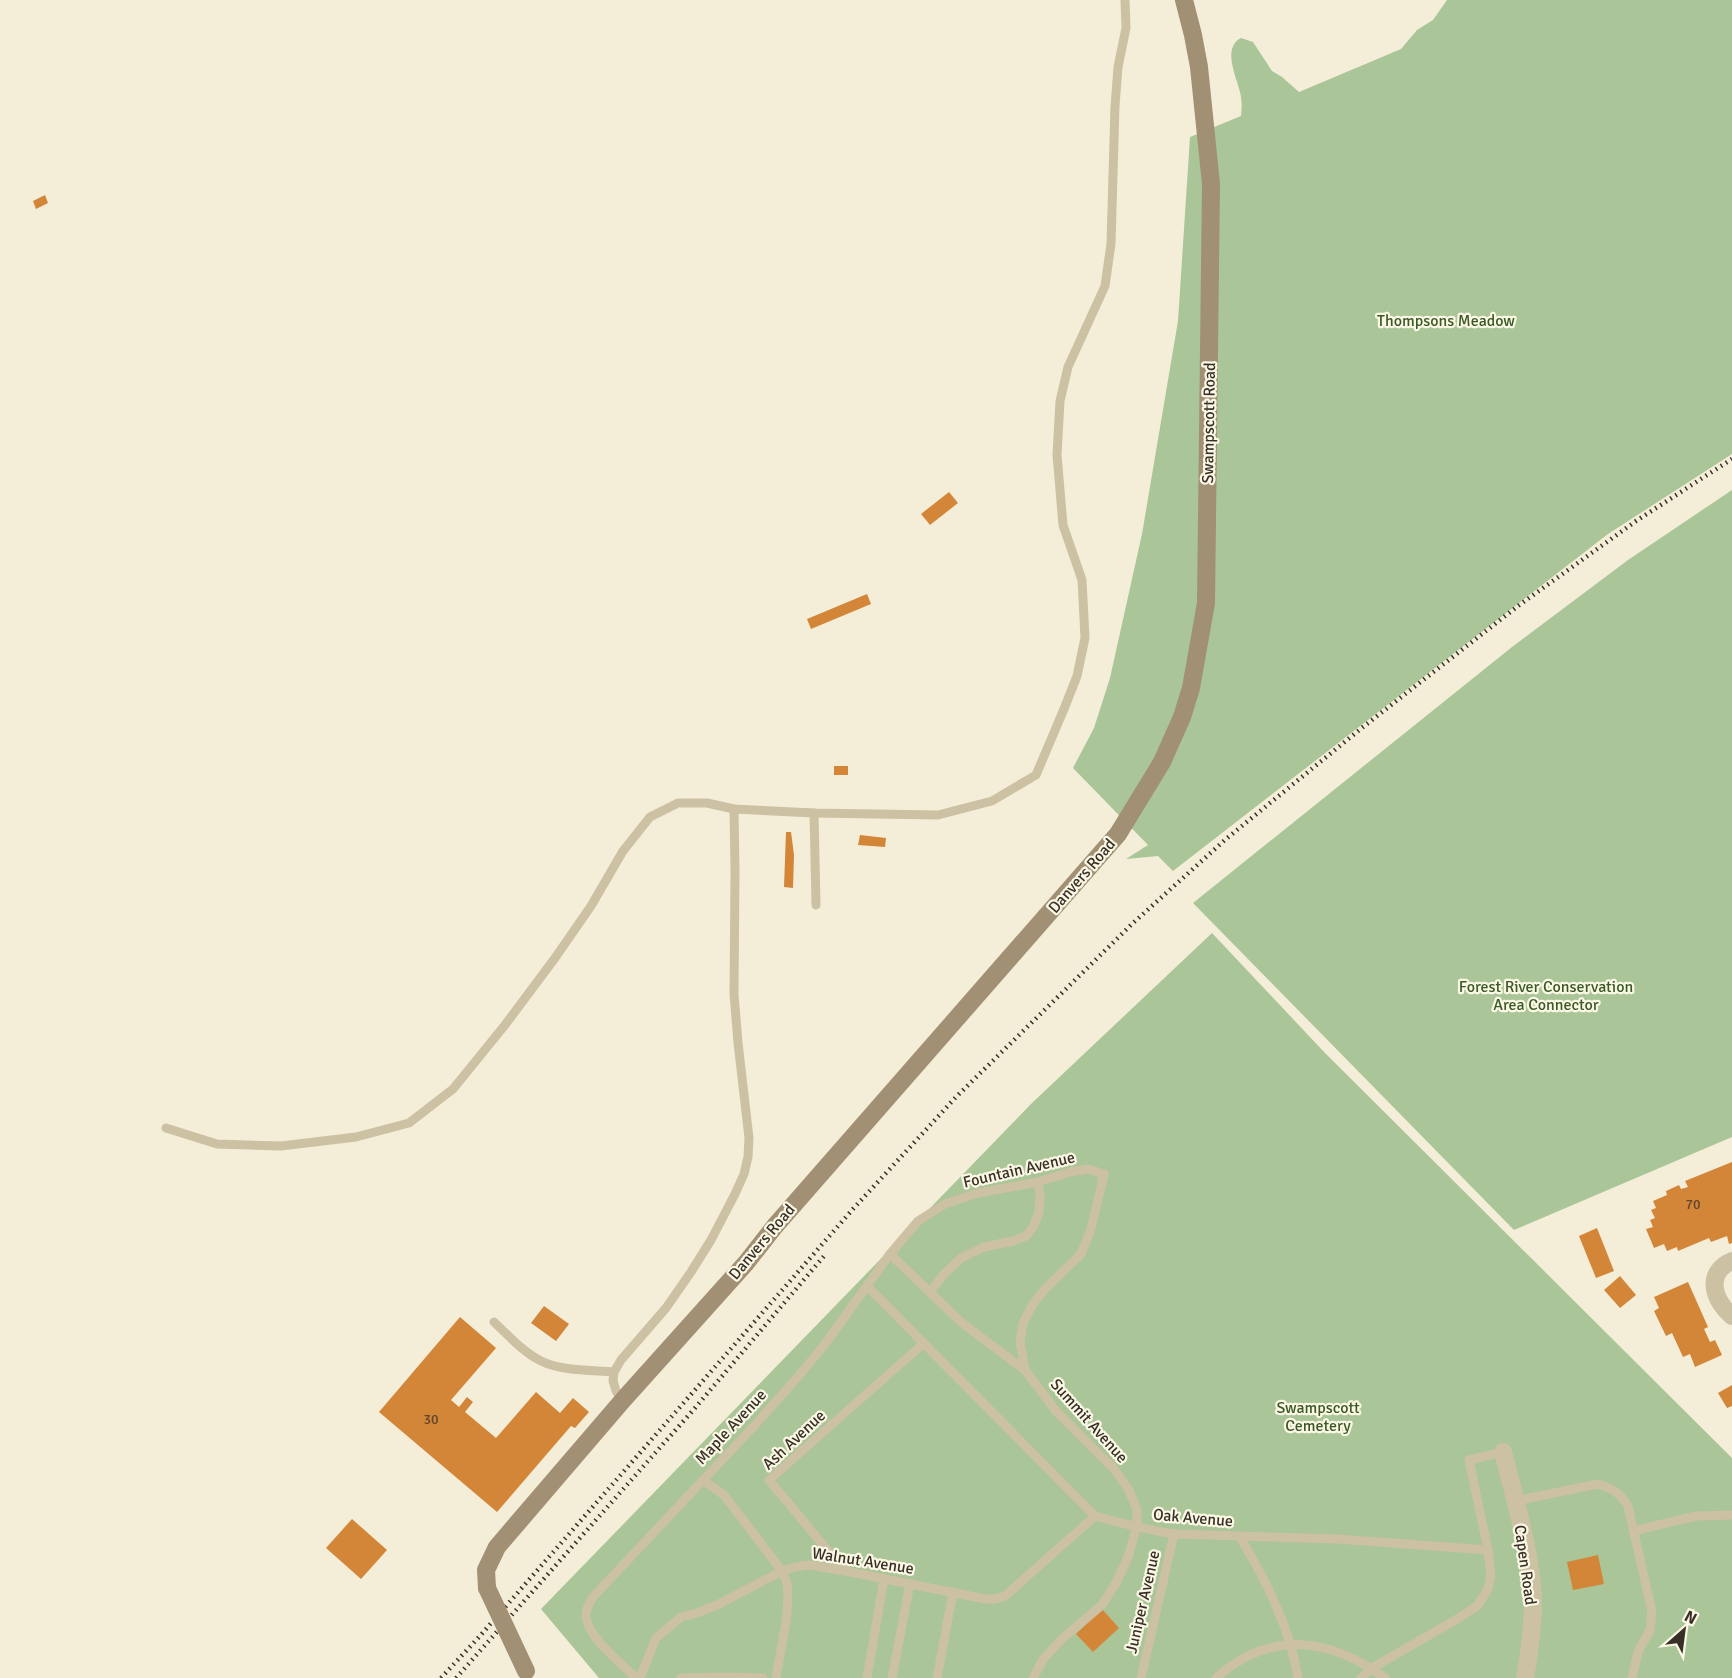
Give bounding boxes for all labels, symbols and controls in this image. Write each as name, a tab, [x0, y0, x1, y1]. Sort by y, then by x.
park label: Thompsons Meadow	[1377, 311, 1515, 331]
street label: Swampscott Road	[1198, 362, 1220, 484]
street label: Danvers Road	[1044, 835, 1120, 917]
park label: Forest River Conservation Area Connector	[1459, 977, 1633, 1015]
street label: Fountain Avenue	[961, 1147, 1077, 1193]
house number: 70	[1685, 1196, 1701, 1213]
street label: Danvers Road	[725, 1200, 799, 1284]
street label: Summit Avenue	[1046, 1375, 1132, 1467]
street label: Maple Avenue	[691, 1385, 771, 1469]
park label: Swampscott Cemetery	[1276, 1398, 1360, 1436]
street label: Ash Avenue	[758, 1406, 830, 1474]
house number: 30	[423, 1411, 439, 1428]
street label: Oak Avenue	[1152, 1505, 1234, 1531]
street label: Capen Road	[1509, 1524, 1541, 1606]
street label: Walnut Avenue	[811, 1543, 915, 1579]
street label: Juniper Avenue	[1121, 1549, 1165, 1655]
north arrow	[1654, 1600, 1714, 1660]
text: N	[1681, 1606, 1700, 1629]

